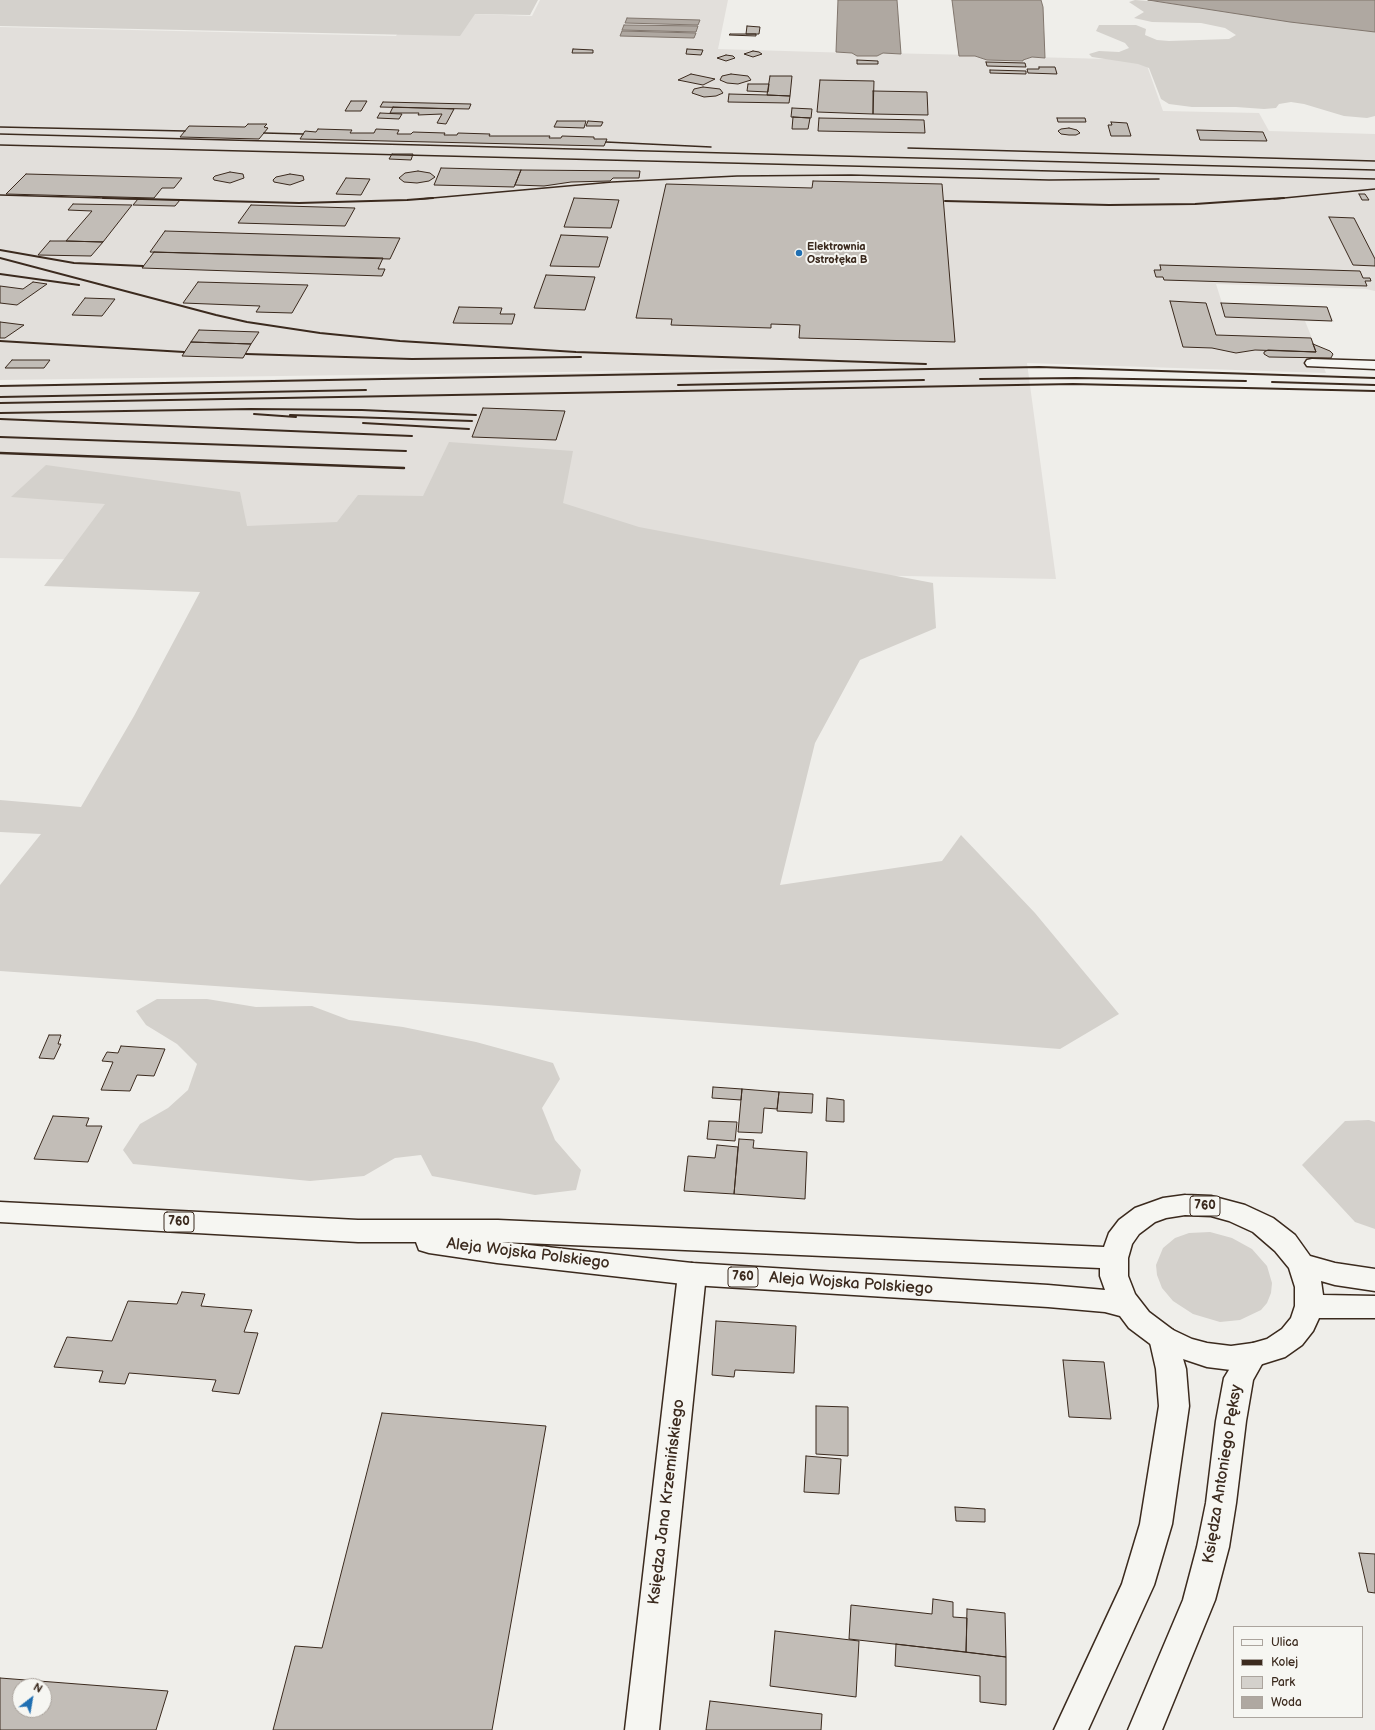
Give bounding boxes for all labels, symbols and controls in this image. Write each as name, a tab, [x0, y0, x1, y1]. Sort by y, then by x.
place label: Elektrownia Ostrołęka B	[807, 240, 868, 266]
marker: Elektrownia Ostrołęka B	[794, 248, 804, 258]
road number: 760	[1190, 1196, 1220, 1216]
road number: 760	[164, 1212, 194, 1232]
street label: Aleja Wojska Polskiego	[445, 1234, 611, 1274]
road number: 760	[728, 1267, 758, 1287]
street label: Aleja Wojska Polskiego	[768, 1269, 934, 1299]
street label: Księdza Antoniego Pęksy	[1199, 1383, 1247, 1565]
street label: Księdza Jana Krzemińskiego	[645, 1398, 689, 1606]
legend	[1233, 1626, 1363, 1718]
text: Ulica	[1271, 1635, 1298, 1650]
text: Kolej	[1271, 1655, 1298, 1670]
text: Park	[1271, 1675, 1295, 1690]
north arrow	[12, 1678, 52, 1718]
text: N	[31, 1680, 45, 1696]
text: Woda	[1271, 1695, 1302, 1710]

